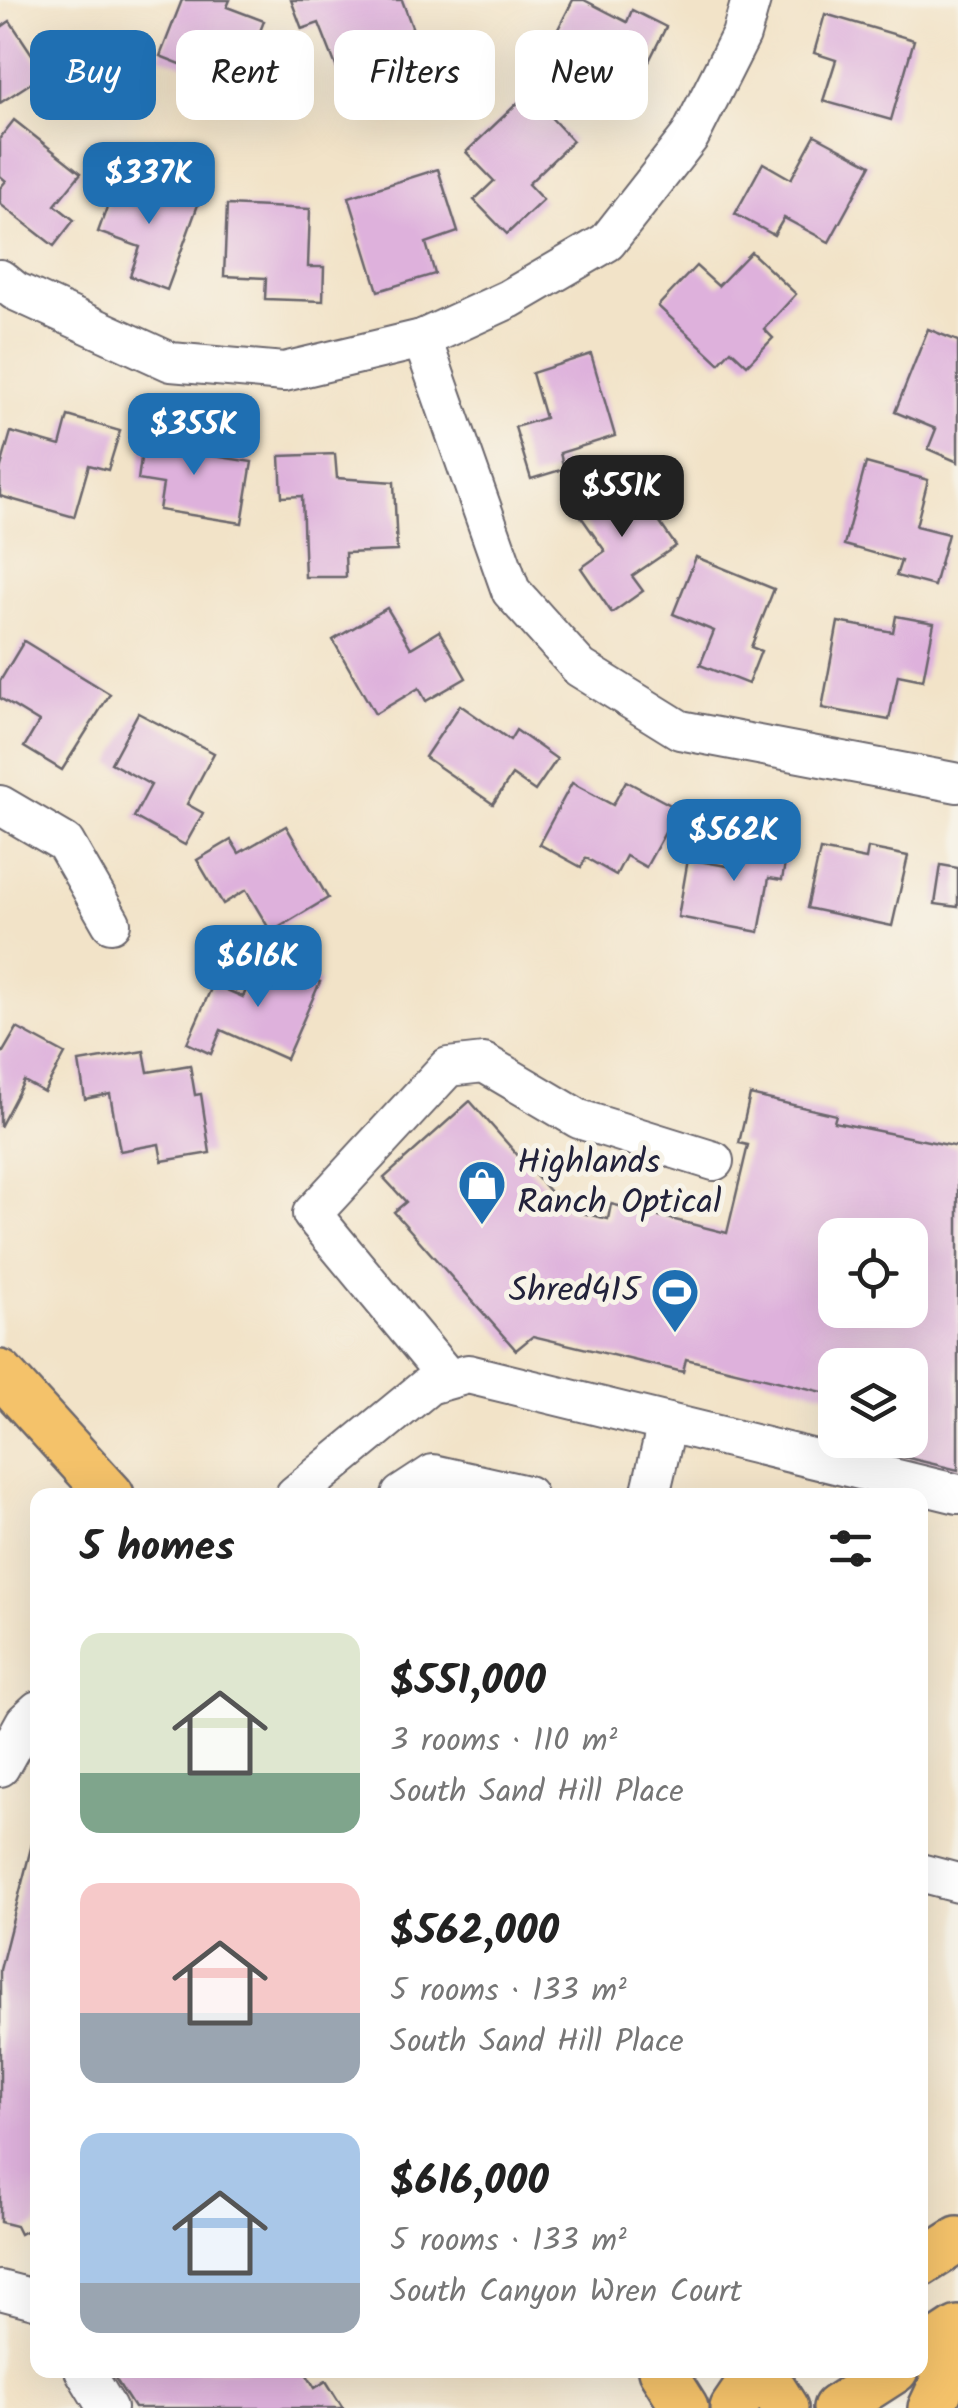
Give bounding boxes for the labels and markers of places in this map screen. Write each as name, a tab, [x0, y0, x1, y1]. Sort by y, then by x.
pin: $337K	[79, 142, 219, 227]
pin: $355K	[124, 393, 264, 478]
pin: $551K	[552, 455, 692, 540]
pin: $562K	[664, 799, 804, 884]
pin: $616K	[188, 925, 328, 1010]
place label: Highlands Ranch Optical	[517, 1136, 722, 1232]
shop icon: Highlands Ranch Optical	[456, 1158, 508, 1226]
place label: Shred415	[509, 1264, 642, 1320]
sports icon: Shred415	[649, 1266, 701, 1334]

